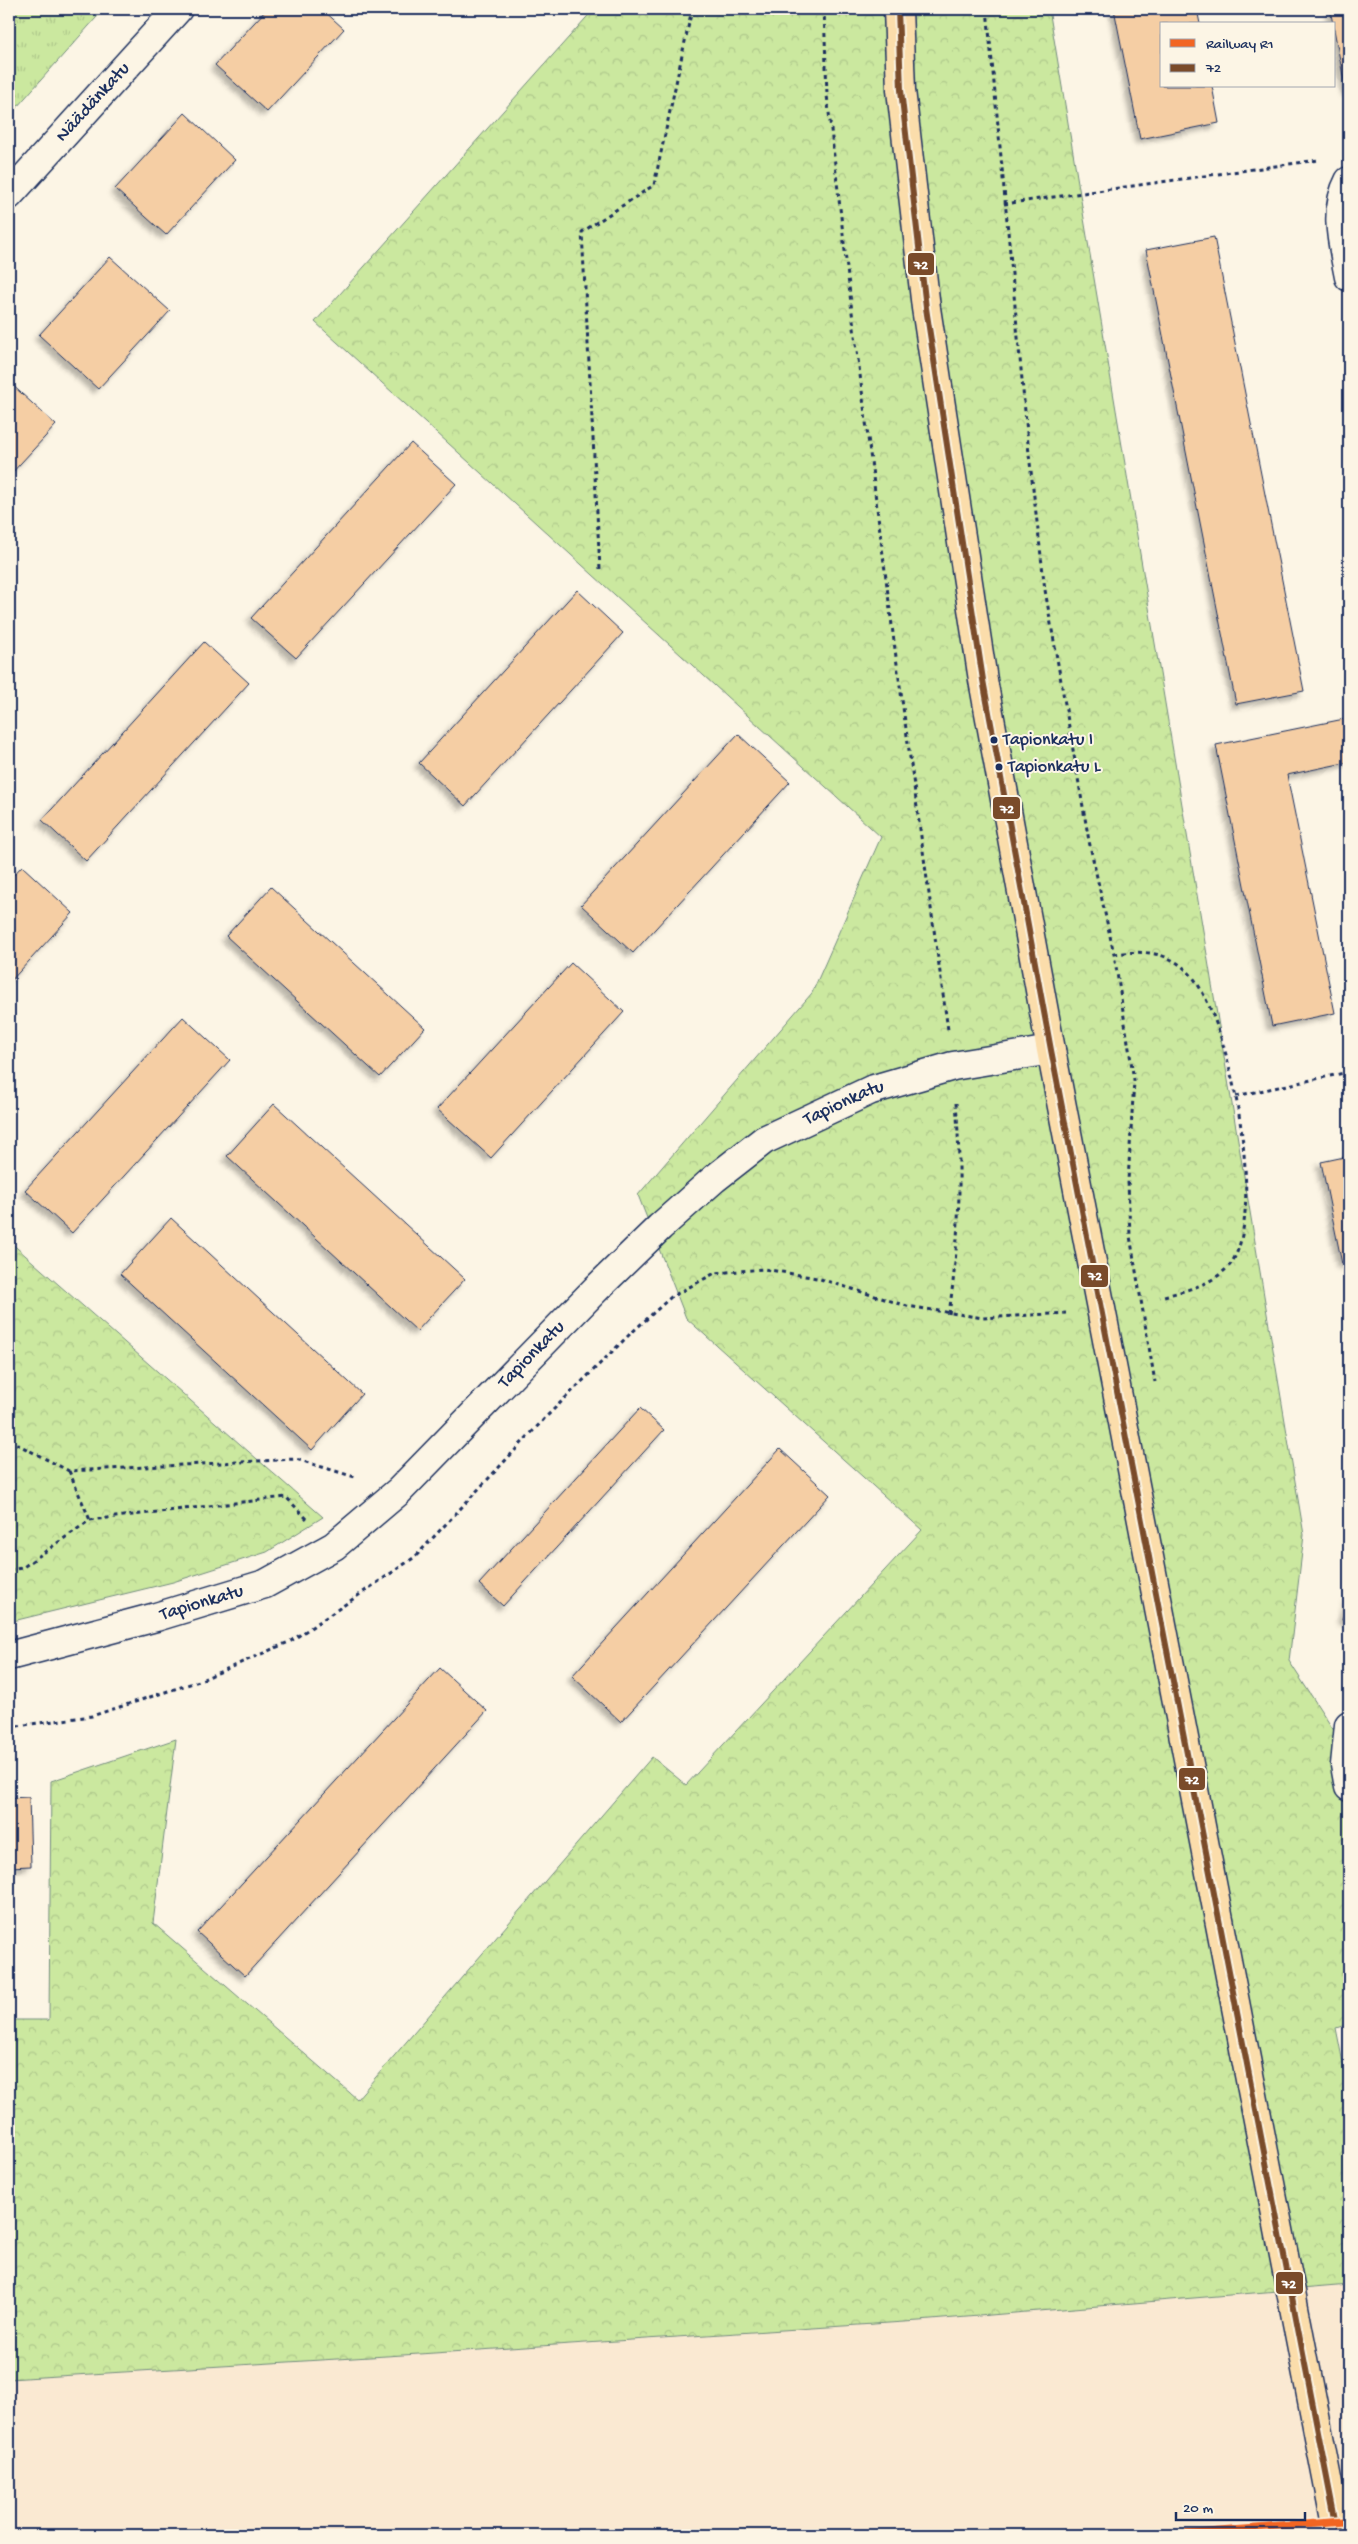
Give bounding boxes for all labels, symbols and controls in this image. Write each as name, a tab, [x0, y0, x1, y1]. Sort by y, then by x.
legend	[1160, 22, 1336, 88]
text: Railway R1	[1206, 36, 1274, 54]
street label: Näädänkatu	[51, 58, 135, 147]
text: 72	[1205, 60, 1221, 78]
line badge: 72	[907, 252, 935, 276]
text: 72	[913, 258, 928, 275]
place label: Tapionkatu I	[1002, 730, 1093, 751]
marker: Tapionkatu I	[989, 735, 999, 745]
place label: Tapionkatu L	[1007, 757, 1102, 778]
marker: Tapionkatu L	[994, 762, 1004, 772]
line badge: 72	[992, 796, 1021, 820]
text: 72	[999, 802, 1014, 819]
street label: Tapionkatu	[799, 1075, 887, 1132]
line badge: 72	[1080, 1264, 1109, 1288]
text: 72	[1087, 1269, 1102, 1286]
street label: Tapionkatu	[493, 1316, 570, 1394]
street label: Tapionkatu	[156, 1580, 246, 1627]
line badge: 72	[1178, 1767, 1206, 1791]
text: 72	[1184, 1773, 1199, 1790]
line badge: 72	[1275, 2271, 1304, 2295]
text: 72	[1281, 2277, 1296, 2294]
scale bar	[1176, 2489, 1304, 2521]
text: 20 m	[1183, 2500, 1213, 2518]

